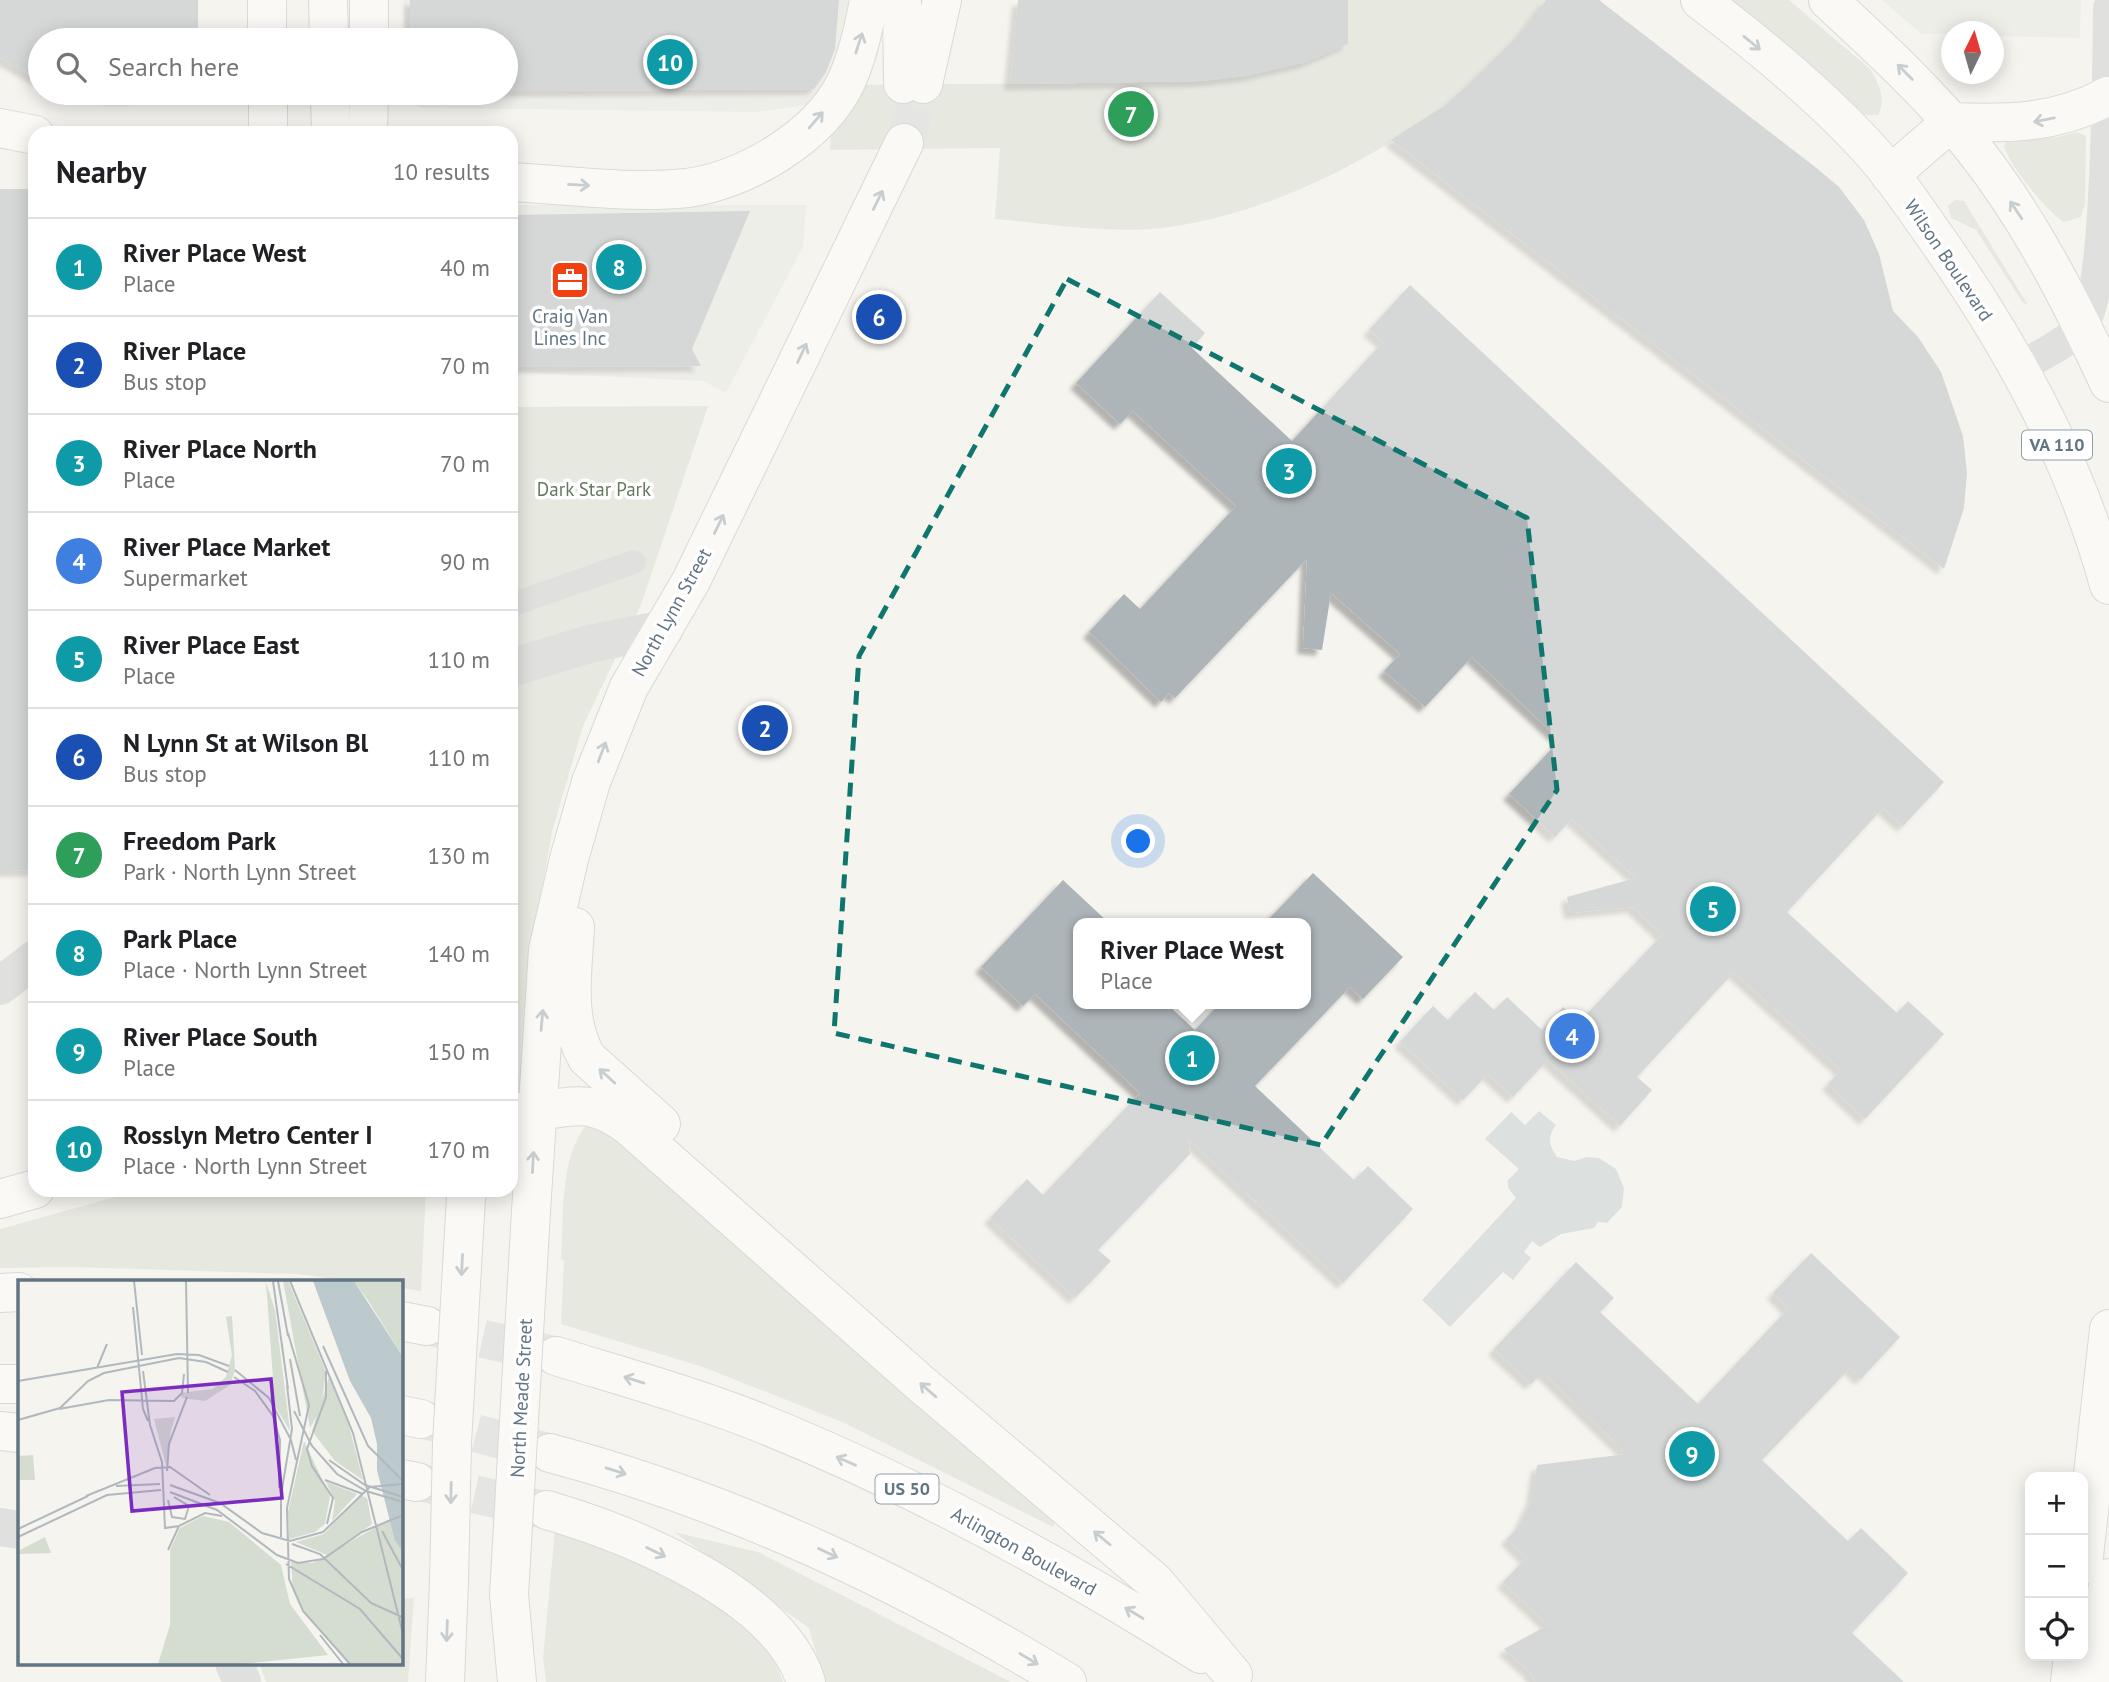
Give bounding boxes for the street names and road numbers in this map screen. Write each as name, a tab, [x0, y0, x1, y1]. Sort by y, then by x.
street label: Wilson Boulevard	[1899, 195, 1999, 325]
road number: VA 110	[2022, 430, 2092, 460]
street label: North Lynn Street	[626, 543, 716, 680]
street label: North Meade Street	[505, 1317, 537, 1478]
road number: US 50	[876, 1474, 939, 1504]
street label: Arlington Boulevard	[947, 1501, 1101, 1601]

